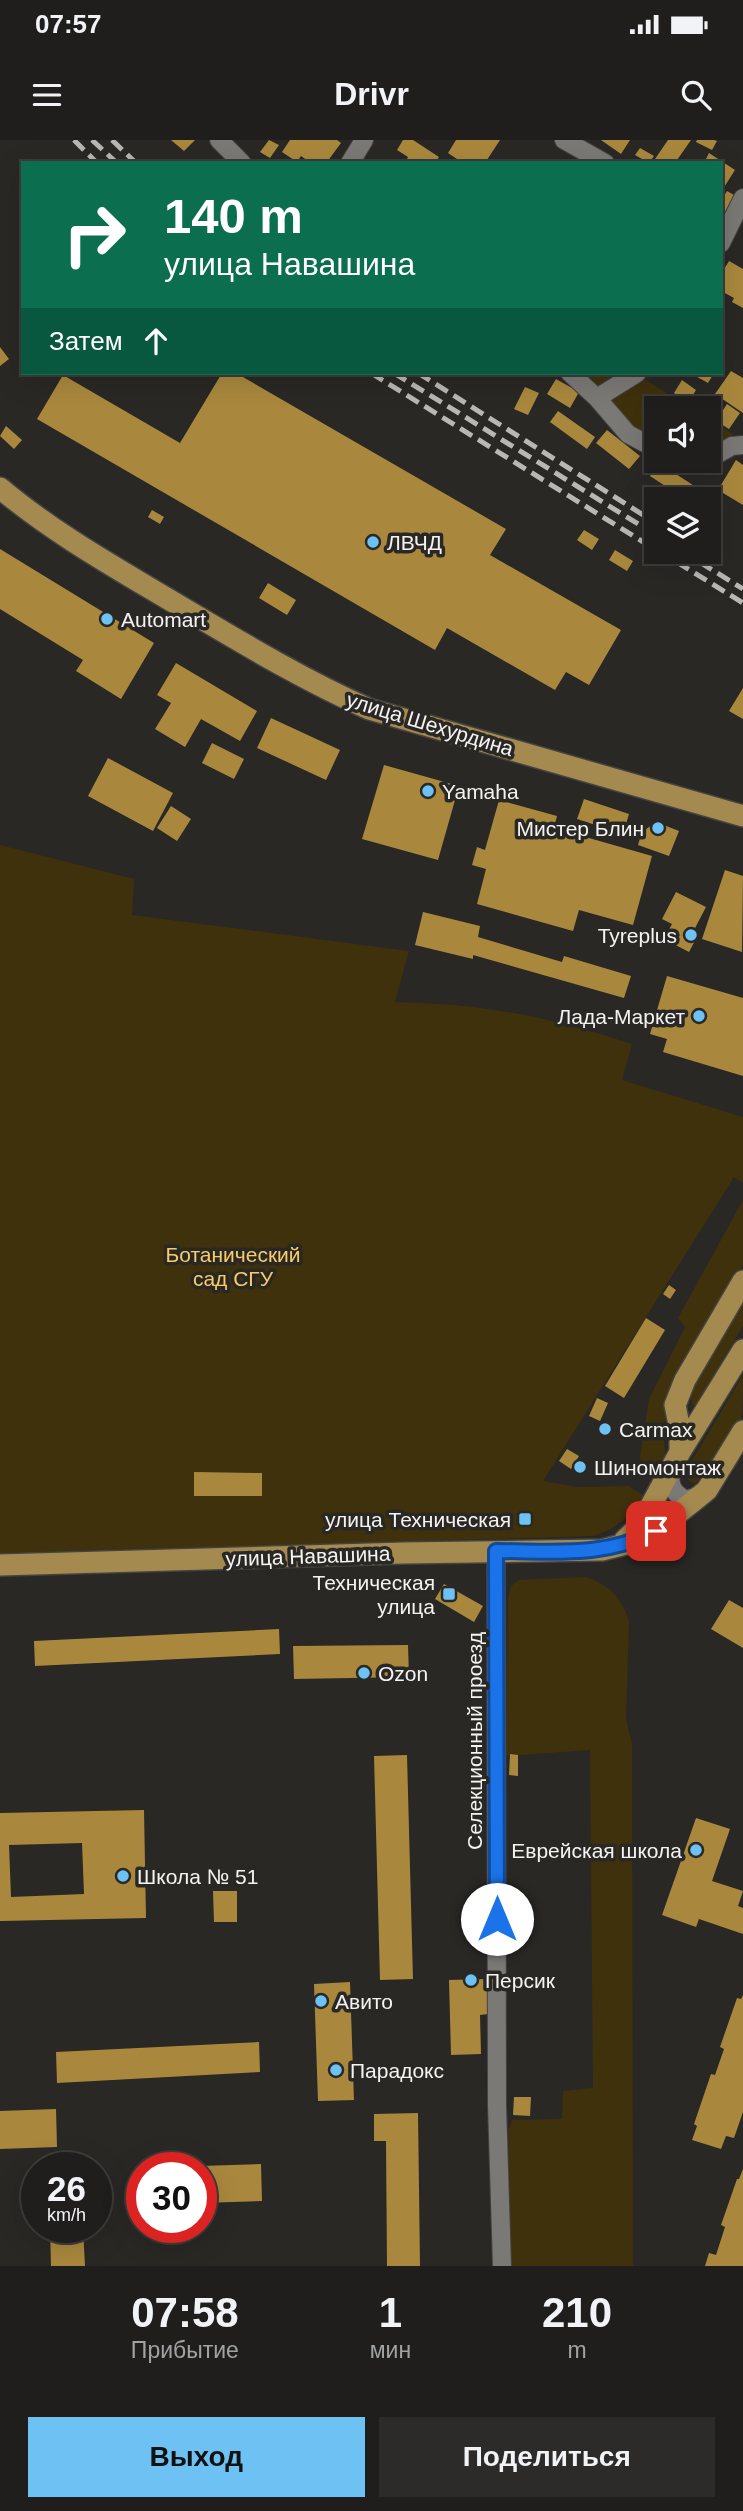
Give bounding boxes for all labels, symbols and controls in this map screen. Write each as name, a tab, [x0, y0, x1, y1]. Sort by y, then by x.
text: 07:57	[35, 9, 102, 39]
icon: menu	[28, 76, 66, 114]
text: Drivr	[334, 76, 409, 112]
icon: search	[677, 76, 715, 114]
icon: right	[49, 189, 140, 280]
text: 140 m	[164, 189, 303, 243]
text: улица Навашина	[164, 246, 415, 282]
icon: ahead	[137, 322, 175, 360]
text: Затем	[49, 326, 123, 356]
map controls	[644, 396, 721, 564]
button: sound	[644, 396, 721, 473]
button: layers	[644, 487, 721, 564]
place label: ЛВЧД	[387, 531, 442, 554]
marker: ЛВЧД	[365, 534, 381, 550]
place label: Automart	[121, 608, 206, 631]
marker: Automart	[99, 611, 115, 627]
street label: улица Шехурдина	[344, 688, 517, 760]
place label: Yamaha	[442, 780, 519, 803]
marker: Yamaha	[420, 783, 436, 799]
place label: Мистер Блин	[517, 817, 644, 840]
marker: Мистер Блин	[650, 820, 666, 836]
place label: Tyreplus	[598, 924, 677, 947]
marker: Tyreplus	[683, 927, 699, 943]
place label: Лада-Маркет	[558, 1005, 685, 1028]
marker: Лада-Маркет	[691, 1008, 707, 1024]
park label: Ботанический сад СГУ	[165, 1243, 301, 1290]
place label: Carmax	[619, 1418, 693, 1441]
marker: Carmax	[597, 1421, 613, 1437]
place label: Шиномонтаж	[594, 1456, 721, 1479]
marker: Шиномонтаж	[572, 1459, 588, 1475]
pin	[626, 1501, 686, 1561]
place label: улица Техническая	[325, 1508, 511, 1531]
marker: улица Техническая	[517, 1511, 533, 1527]
icon: arrive	[637, 1512, 675, 1550]
street label: улица Навашина	[225, 1542, 391, 1570]
place label: Техническая улица	[312, 1571, 435, 1618]
marker: Техническая улица	[441, 1586, 457, 1602]
street label: Селекционный проезд	[463, 1632, 486, 1850]
place label: Ozon	[378, 1662, 428, 1685]
marker: Ozon	[356, 1665, 372, 1681]
place label: Еврейская школа	[511, 1839, 682, 1862]
marker: Еврейская школа	[688, 1842, 704, 1858]
place label: Школа № 51	[137, 1865, 258, 1888]
marker: Школа № 51	[115, 1868, 131, 1884]
position arrow	[460, 1882, 534, 1956]
place label: Персик	[485, 1969, 556, 1992]
marker: Персик	[463, 1972, 479, 1988]
place label: Авито	[335, 1990, 393, 2013]
marker: Авито	[313, 1993, 329, 2009]
place label: Парадокс	[350, 2059, 444, 2082]
marker: Парадокс	[328, 2062, 344, 2078]
speed limit sign: 30	[126, 2152, 217, 2243]
text: 26	[47, 2169, 86, 2208]
text: km/h	[47, 2205, 86, 2225]
text: 07:58	[131, 2289, 239, 2336]
text: 1	[379, 2289, 402, 2336]
text: 210	[542, 2289, 612, 2336]
text: Прибытие	[131, 2337, 239, 2363]
text: мин	[370, 2337, 411, 2363]
text: m	[567, 2337, 587, 2363]
button: Выход	[28, 2417, 365, 2497]
button: Поделиться	[379, 2417, 715, 2497]

